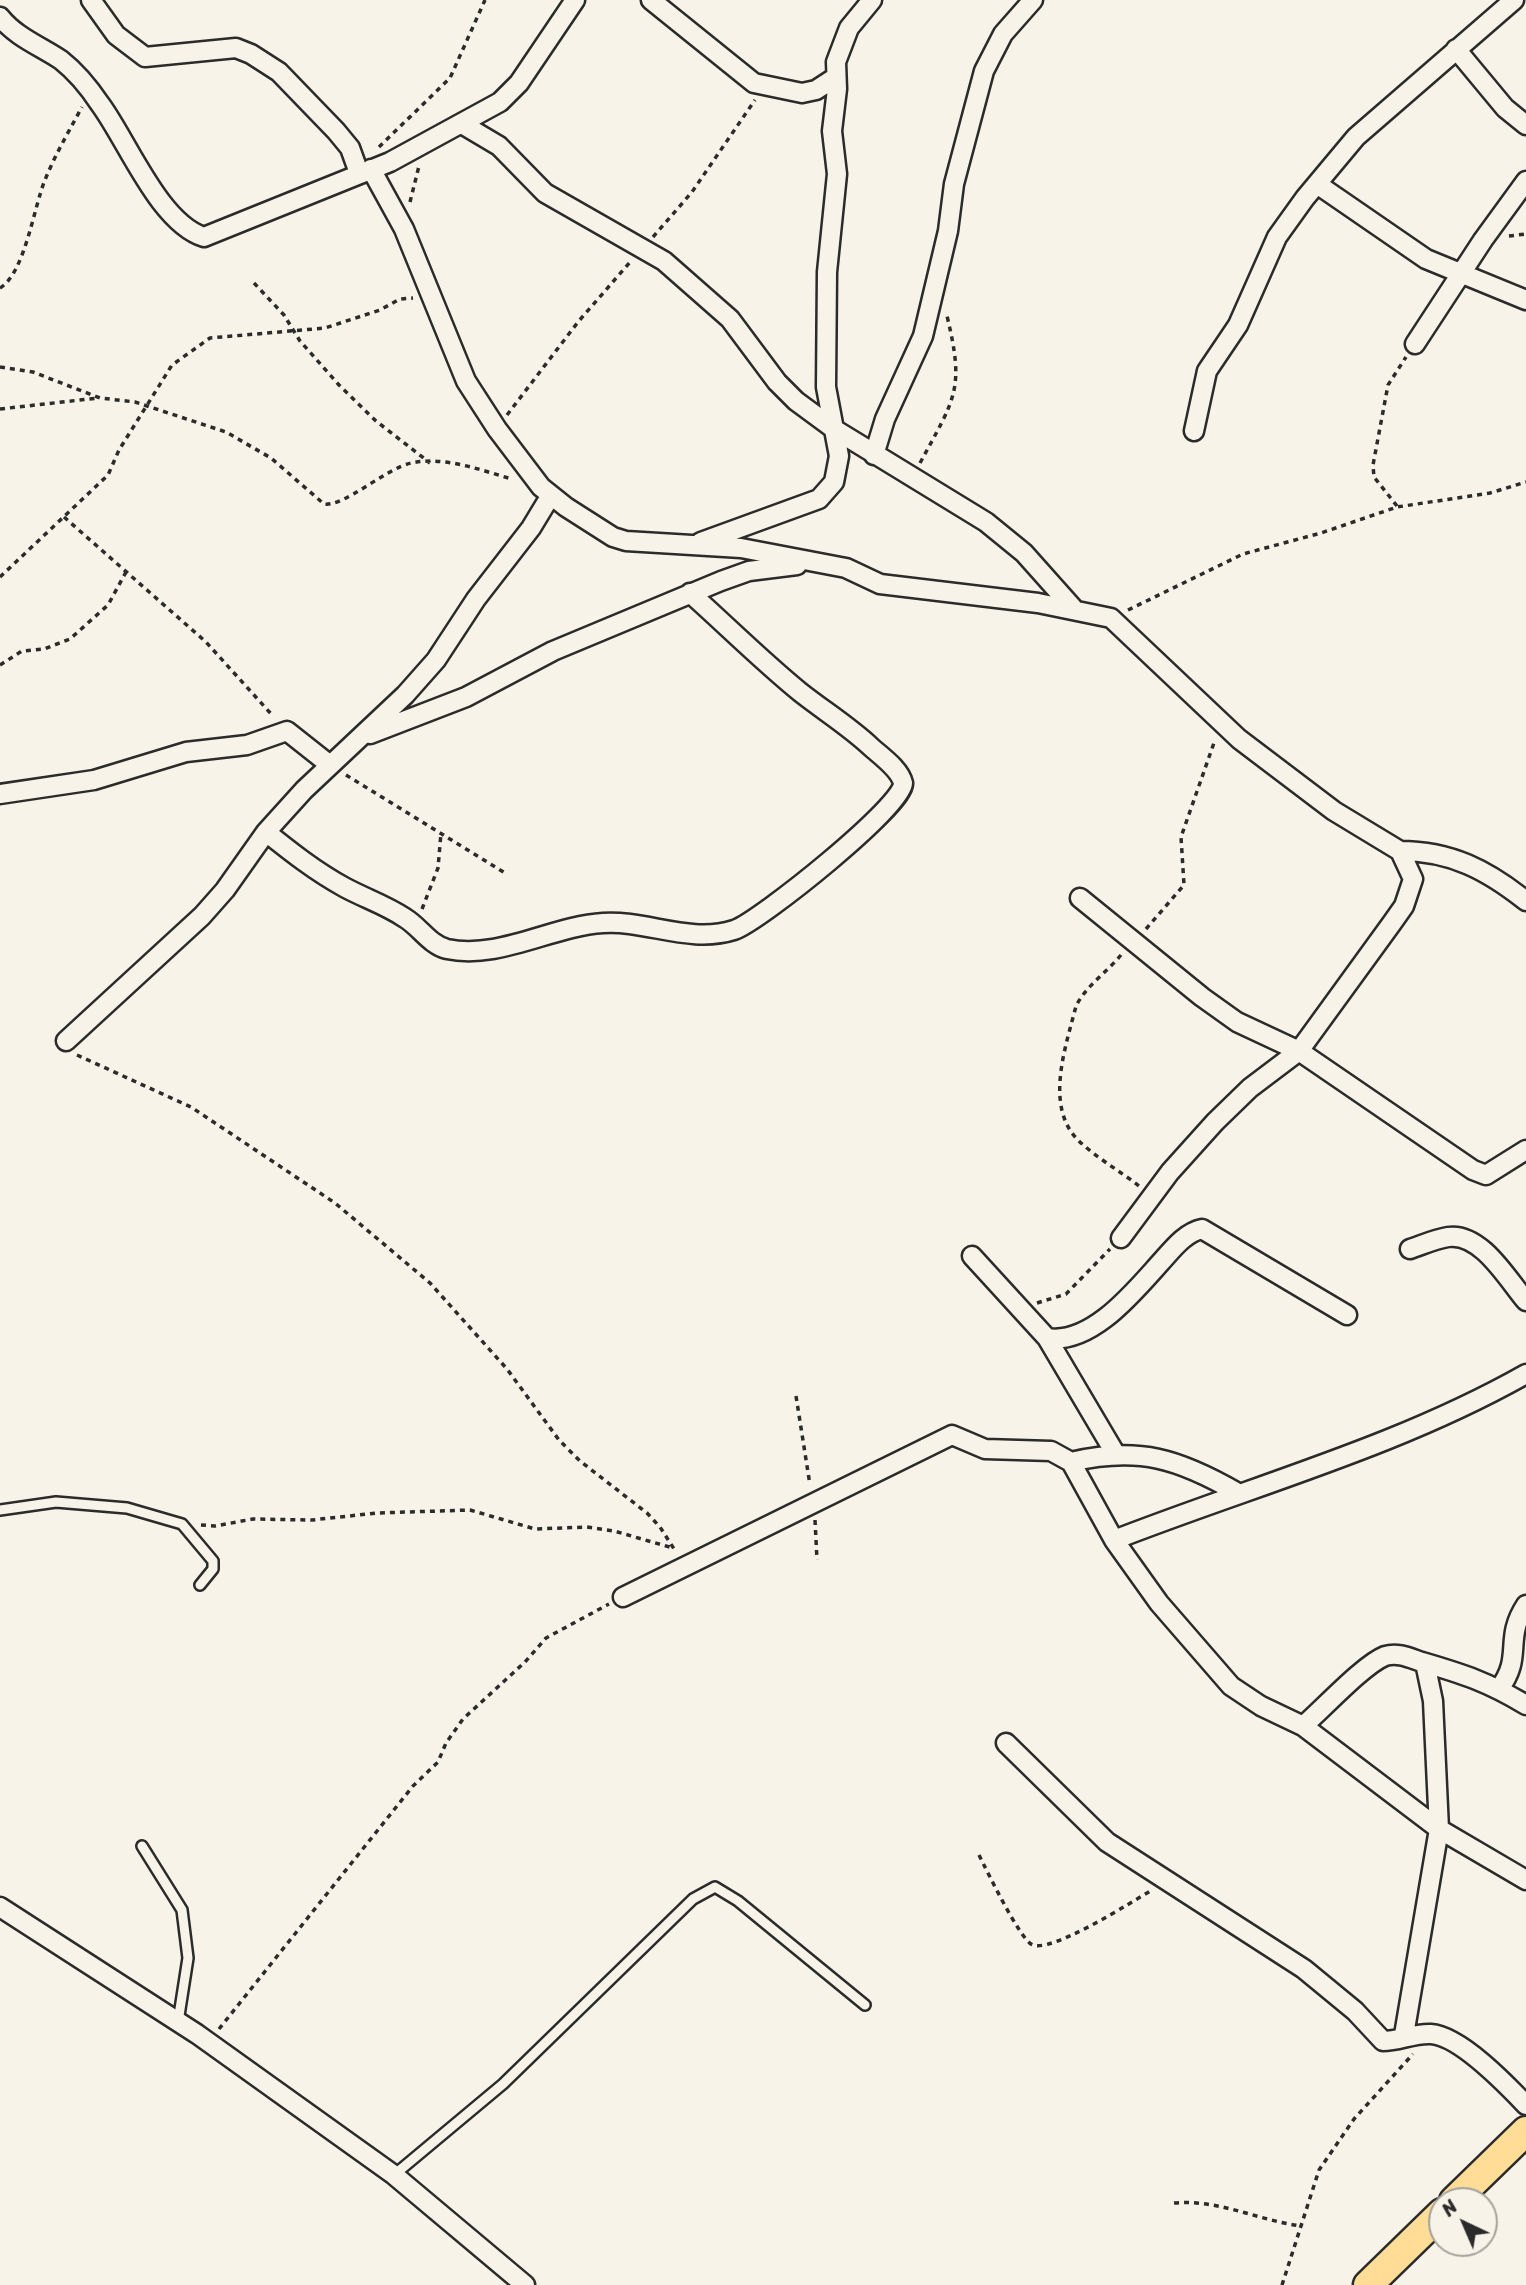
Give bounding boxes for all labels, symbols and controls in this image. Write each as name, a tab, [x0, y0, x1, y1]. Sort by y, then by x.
north arrow	[1428, 2187, 1498, 2257]
text: N	[1433, 2192, 1466, 2224]

